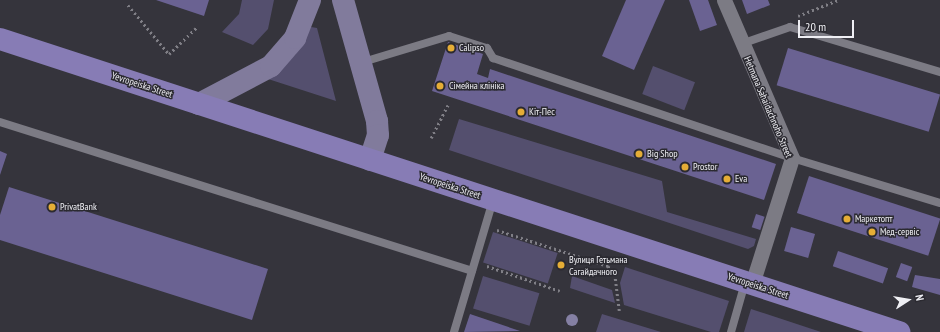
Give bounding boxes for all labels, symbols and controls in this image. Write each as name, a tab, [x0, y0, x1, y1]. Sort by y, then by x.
scale bar	[800, 12, 856, 38]
text: 20 m	[805, 19, 826, 34]
place label: Calipso	[459, 42, 484, 54]
marker: Calipso	[446, 43, 456, 53]
street label: Hetmana Sahaidachnoho Street	[741, 55, 795, 159]
street label: Yevropeiska Street	[110, 69, 174, 101]
marker: Сімейна клініка	[434, 80, 446, 92]
place label: Сімейна клініка	[449, 80, 505, 92]
place label: Кіт-Пес	[529, 106, 555, 118]
marker: Кіт-Пес	[516, 107, 526, 117]
place label: Big Shop	[647, 148, 678, 160]
marker: Big Shop	[634, 149, 644, 159]
place label: Prostor	[693, 161, 717, 173]
marker: Prostor	[680, 162, 690, 172]
street label: Yevropeiska Street	[418, 170, 482, 202]
place label: Eva	[735, 173, 747, 185]
marker: Eva	[722, 174, 732, 184]
place label: PrivatBank	[60, 201, 97, 213]
marker: PrivatBank	[47, 202, 57, 212]
place label: Маркетопт	[855, 213, 893, 225]
marker: Маркетопт	[842, 214, 852, 224]
place label: Мед-сервіс	[880, 226, 919, 238]
marker: Мед-сервіс	[867, 227, 877, 237]
place label: Вулиця Гетьмана Сагайдачного	[569, 253, 628, 276]
marker: Вулиця Гетьмана Сагайдачного	[556, 260, 566, 270]
street label: Yevropeiska Street	[726, 270, 790, 302]
north arrow	[888, 280, 928, 320]
text: N	[912, 293, 927, 302]

